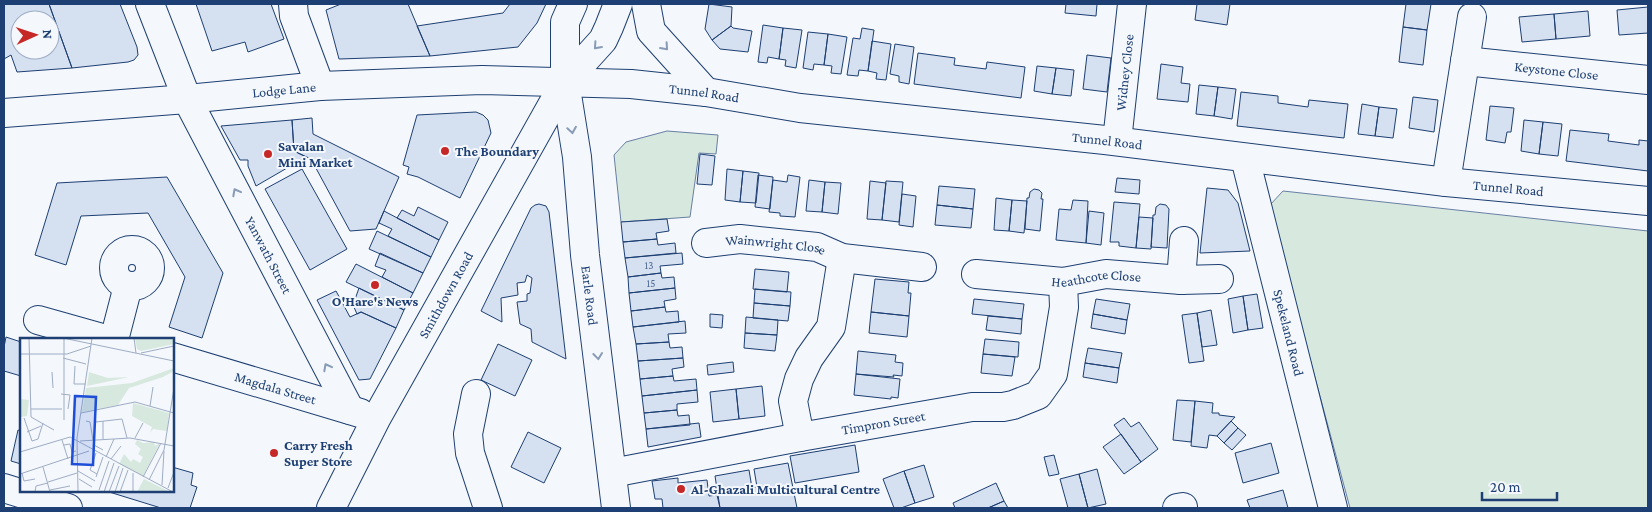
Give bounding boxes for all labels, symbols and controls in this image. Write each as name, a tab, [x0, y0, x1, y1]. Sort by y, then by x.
north arrow	[10, 10, 60, 60]
text: N	[40, 29, 56, 40]
street label: Widney Close	[1112, 33, 1137, 112]
one-way arrow	[593, 41, 602, 50]
one-way arrow	[659, 41, 668, 50]
street label: Keystone Close	[1514, 58, 1599, 83]
street label: Lodge Lane	[251, 78, 317, 101]
street label: Tunnel Road	[668, 80, 741, 106]
one-way arrow	[567, 126, 577, 135]
street label: Tunnel Road	[1071, 129, 1144, 153]
place label: Savalan Mini Market	[278, 138, 353, 170]
place label: The Boundary	[455, 143, 539, 159]
marker: The Boundary	[439, 145, 451, 157]
marker: Savalan Mini Market	[262, 148, 274, 160]
street label: Tunnel Road	[1472, 177, 1545, 199]
one-way arrow	[232, 188, 242, 197]
street label: Yanwath Street	[242, 214, 296, 297]
street label: Wainwright Close	[724, 231, 828, 258]
street label: Smithdown Road	[415, 248, 477, 341]
house number: 13	[645, 259, 653, 271]
street label: Earle Road	[578, 265, 602, 327]
street label: Heathcote Close	[1051, 266, 1142, 290]
house number: 15	[647, 277, 655, 289]
marker: O'Hare's News	[369, 279, 381, 291]
street label: Spekeland Road	[1270, 287, 1308, 378]
place label: O'Hare's News	[332, 293, 419, 309]
inset map	[20, 338, 174, 492]
one-way arrow	[592, 352, 603, 360]
one-way arrow	[323, 363, 333, 372]
street label: Magdala Street	[233, 368, 319, 408]
street label: Timpron Street	[840, 407, 927, 438]
place label: Carry Fresh Super Store	[284, 437, 353, 469]
marker: Carry Fresh Super Store	[268, 447, 280, 459]
scale bar	[1482, 470, 1557, 502]
text: 20 m	[1490, 479, 1521, 495]
place label: Al-Ghazali Multicultural Centre	[690, 481, 881, 497]
marker: Al-Ghazali Multicultural Centre	[675, 483, 687, 495]

